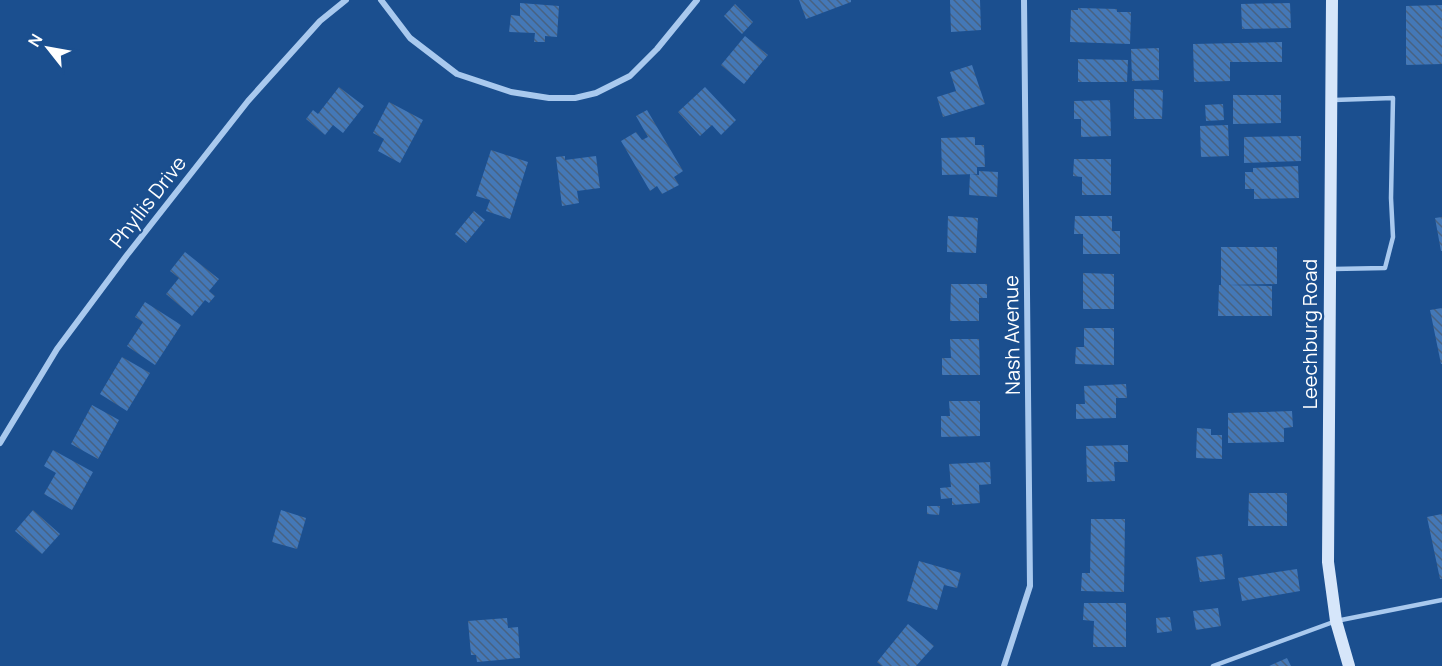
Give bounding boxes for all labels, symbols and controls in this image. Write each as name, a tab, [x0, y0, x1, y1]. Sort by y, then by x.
north arrow	[18, 18, 78, 78]
text: N	[23, 30, 48, 51]
street label: Phyllis Drive	[103, 150, 192, 253]
street label: Leechburg Road	[1296, 259, 1323, 409]
street label: Nash Avenue	[997, 275, 1026, 395]

